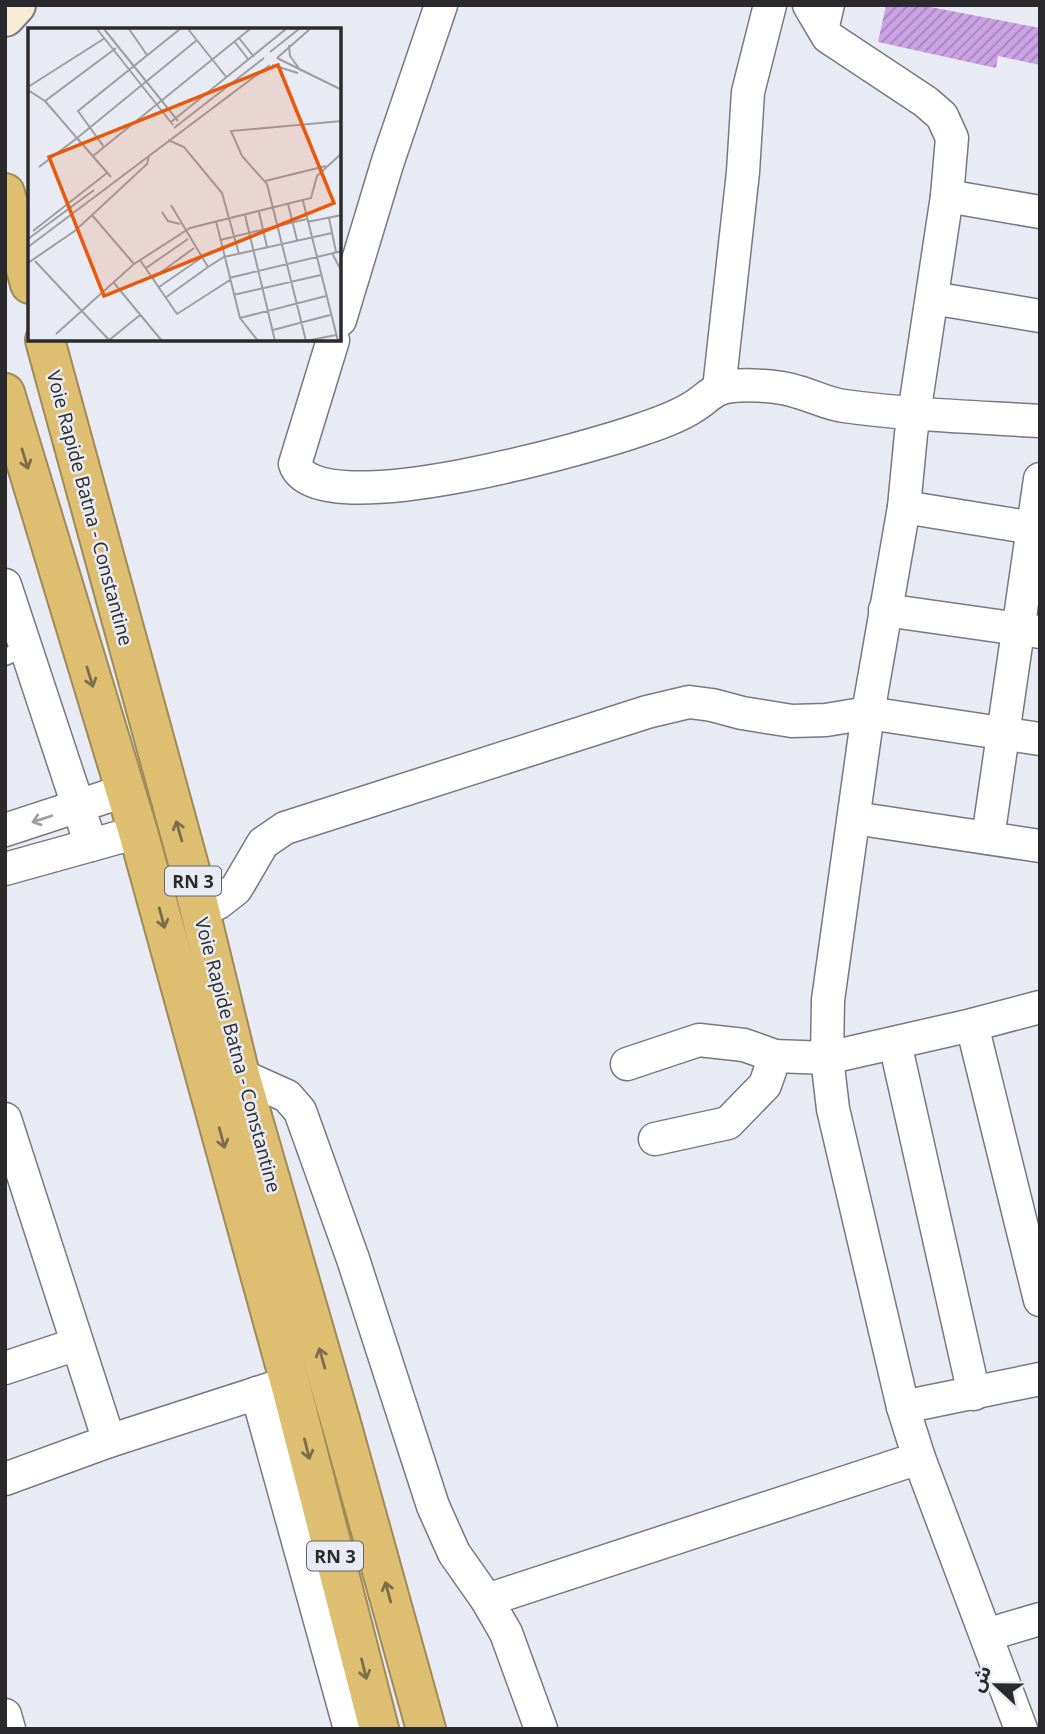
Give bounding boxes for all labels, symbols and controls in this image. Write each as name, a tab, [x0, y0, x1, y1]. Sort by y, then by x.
inset map	[28, 28, 341, 341]
street label: Voie Rapide Batna - Constantine	[41, 368, 139, 648]
one-way arrow	[19, 448, 32, 470]
one-way arrow	[84, 666, 97, 688]
one-way arrow	[31, 814, 53, 826]
one-way arrow	[172, 820, 185, 842]
road number: RN 3	[165, 866, 221, 896]
one-way arrow	[156, 907, 169, 929]
street label: Voie Rapide Batna - Constantine	[189, 915, 287, 1195]
one-way arrow	[217, 1126, 230, 1148]
one-way arrow	[315, 1347, 328, 1369]
one-way arrow	[301, 1437, 314, 1460]
road number: RN 3	[307, 1541, 363, 1570]
one-way arrow	[381, 1581, 394, 1604]
north arrow	[961, 1650, 1031, 1720]
one-way arrow	[358, 1657, 371, 1680]
text: ش	[963, 1662, 997, 1696]

